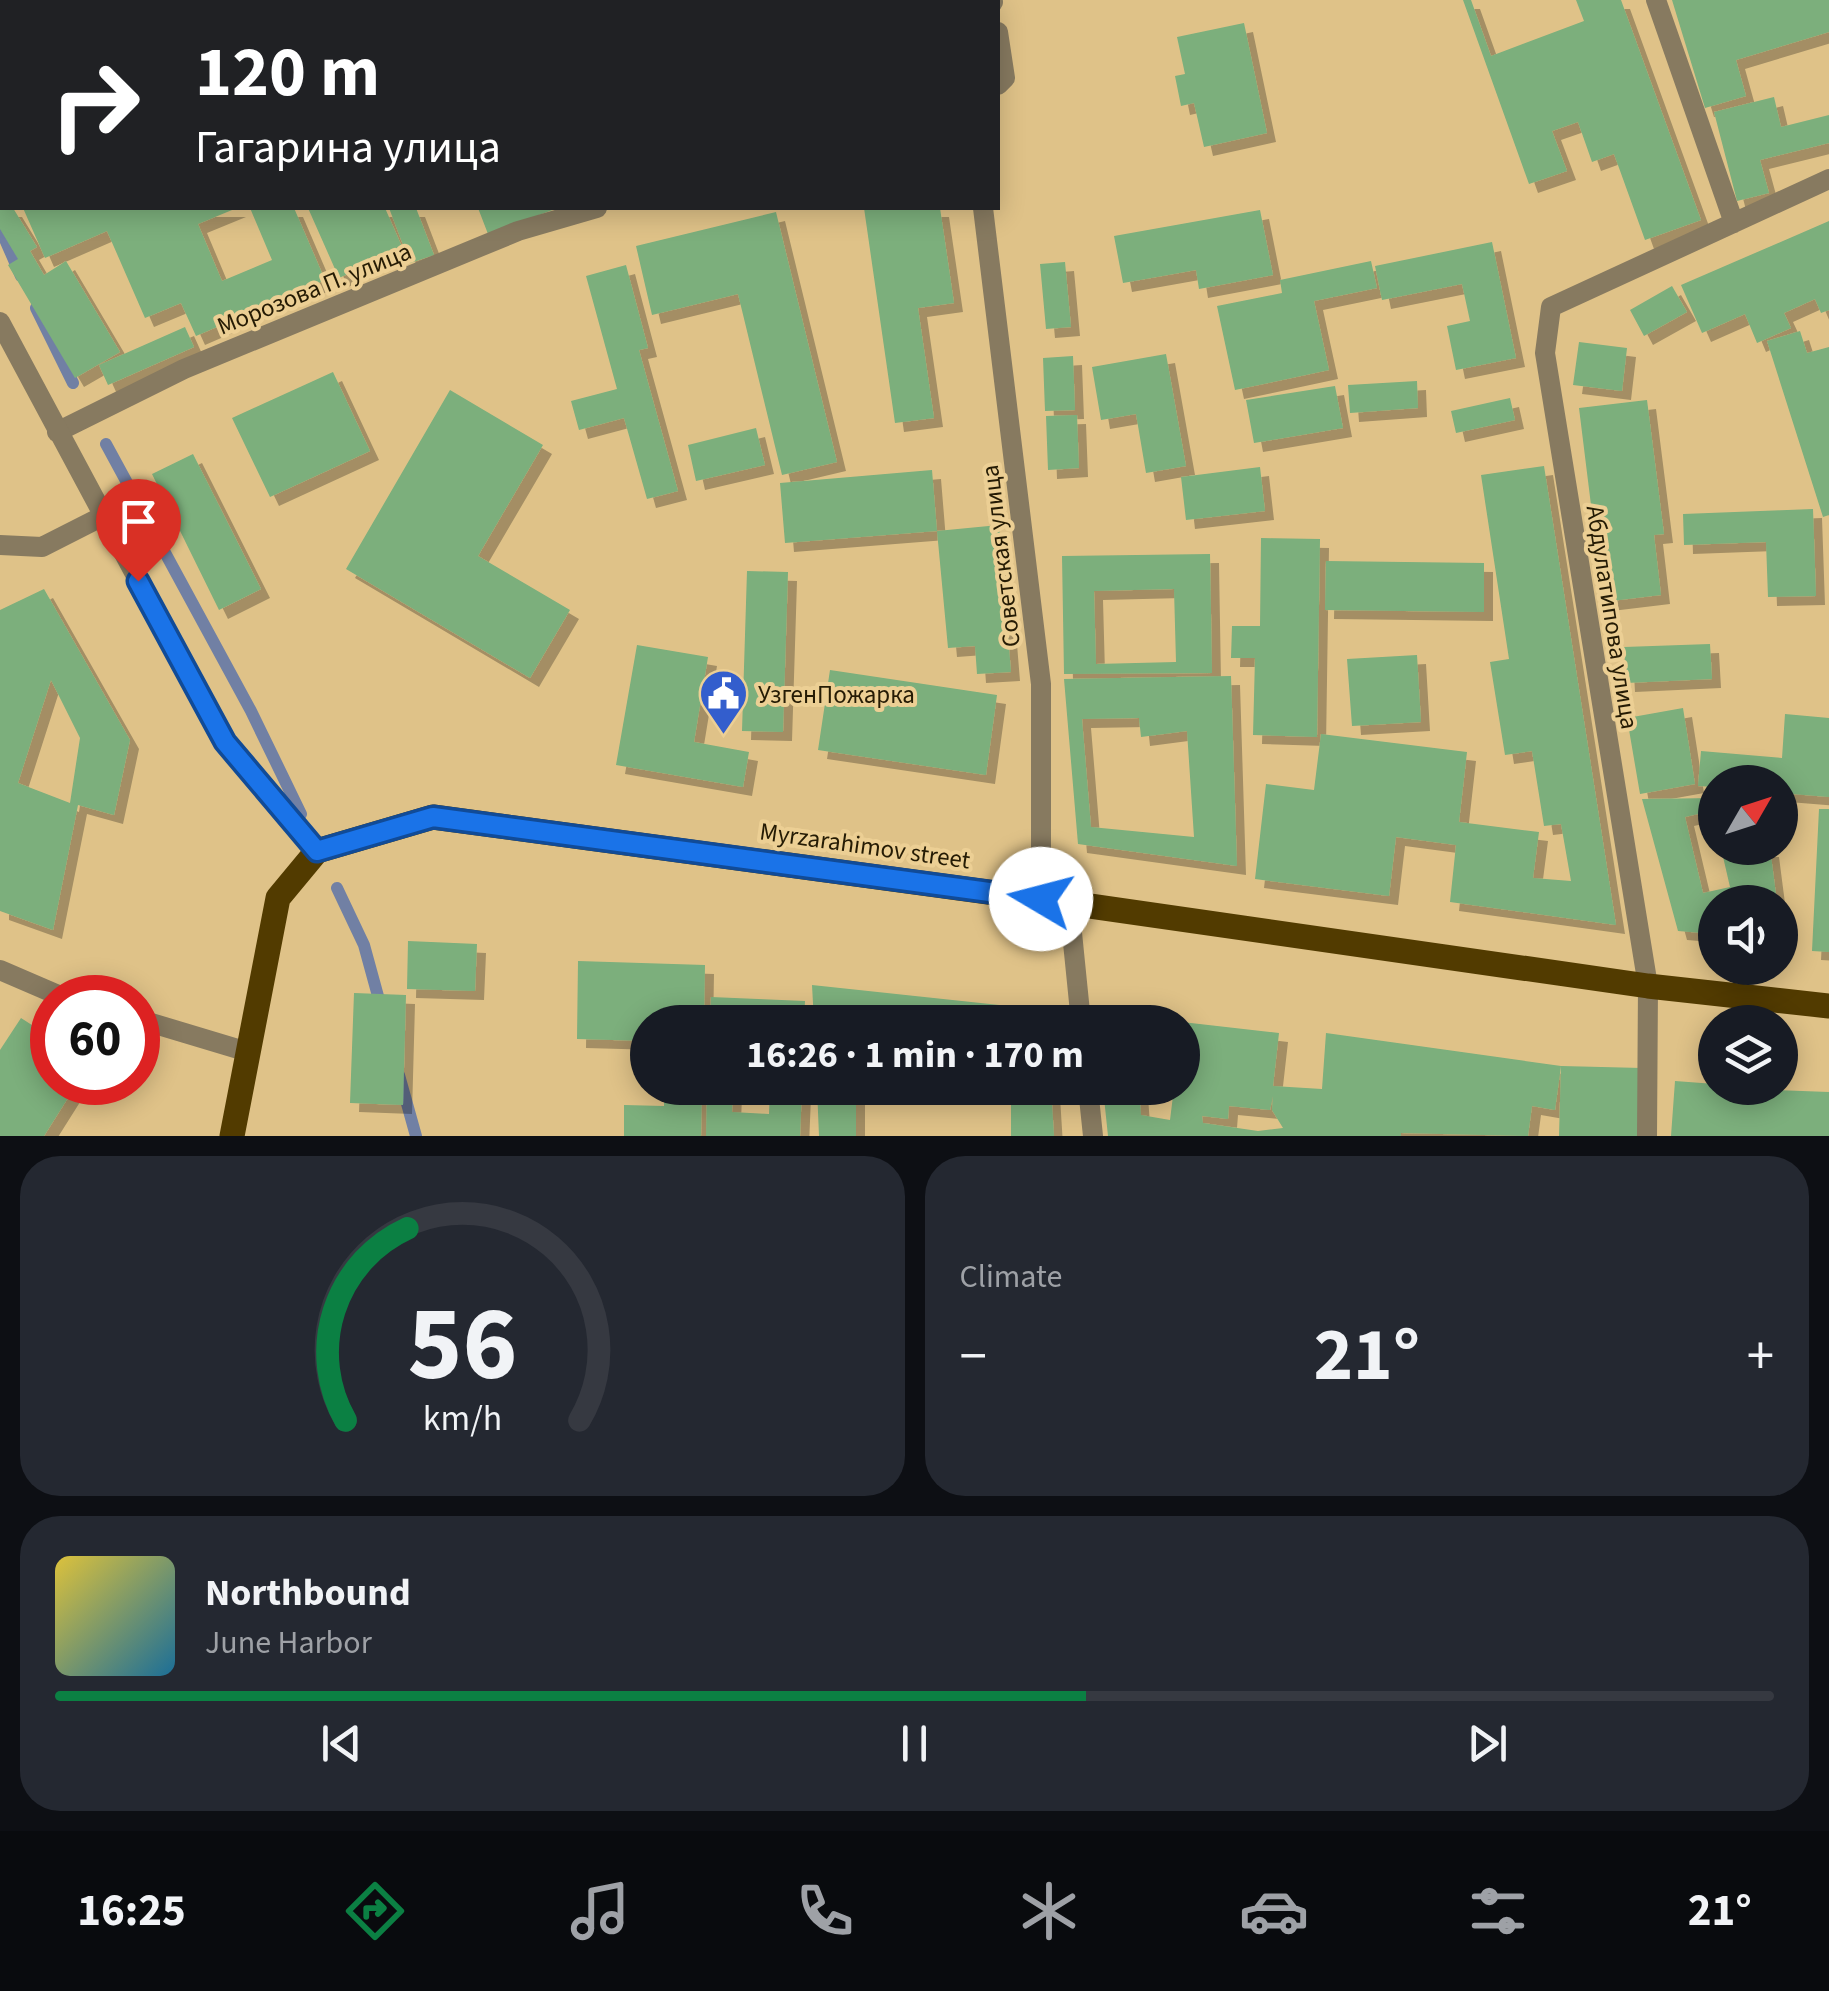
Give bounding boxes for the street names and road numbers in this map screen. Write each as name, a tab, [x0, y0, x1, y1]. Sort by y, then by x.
street label: Морозова П. улица	[212, 233, 417, 344]
street label: Советская улица	[972, 463, 1030, 649]
street label: Абдулатипова улица	[1577, 503, 1647, 732]
street label: Myrzarahimov street	[757, 813, 973, 879]

